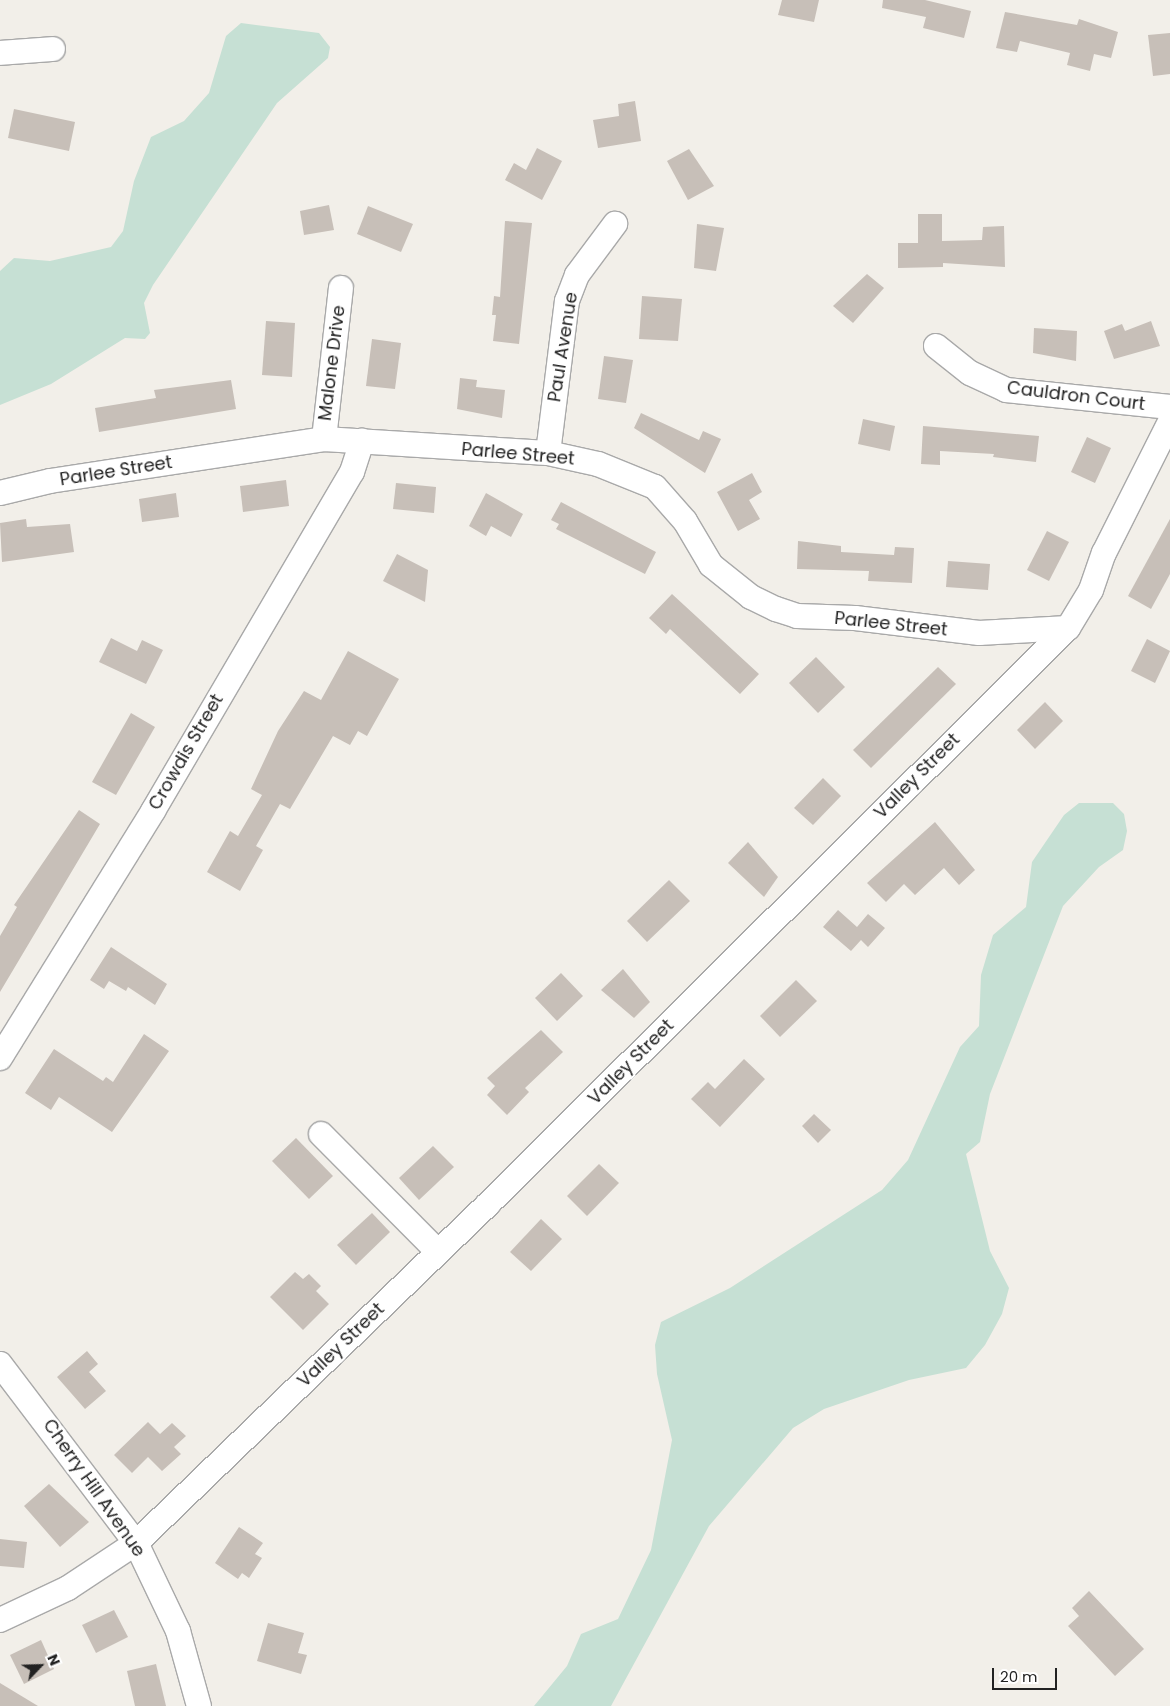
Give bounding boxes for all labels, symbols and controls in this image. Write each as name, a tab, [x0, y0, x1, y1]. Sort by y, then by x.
street label: Paul Avenue	[544, 291, 582, 403]
street label: Malone Drive	[314, 304, 350, 422]
street label: Cauldron Court	[1006, 377, 1146, 415]
street label: Parlee Street	[460, 438, 576, 470]
street label: Parlee Street	[58, 451, 174, 491]
street label: Parlee Street	[833, 607, 949, 641]
street label: Crowdis Street	[144, 690, 228, 814]
street label: Valley Street	[870, 729, 964, 823]
street label: Valley Street	[584, 1015, 678, 1109]
street label: Valley Street	[293, 1298, 389, 1392]
street label: Cherry Hill Avenue	[38, 1415, 150, 1561]
north arrow	[15, 1641, 65, 1691]
text: N	[42, 1651, 65, 1669]
scale bar	[995, 1658, 1060, 1690]
text: 20 m	[1000, 1666, 1038, 1687]

